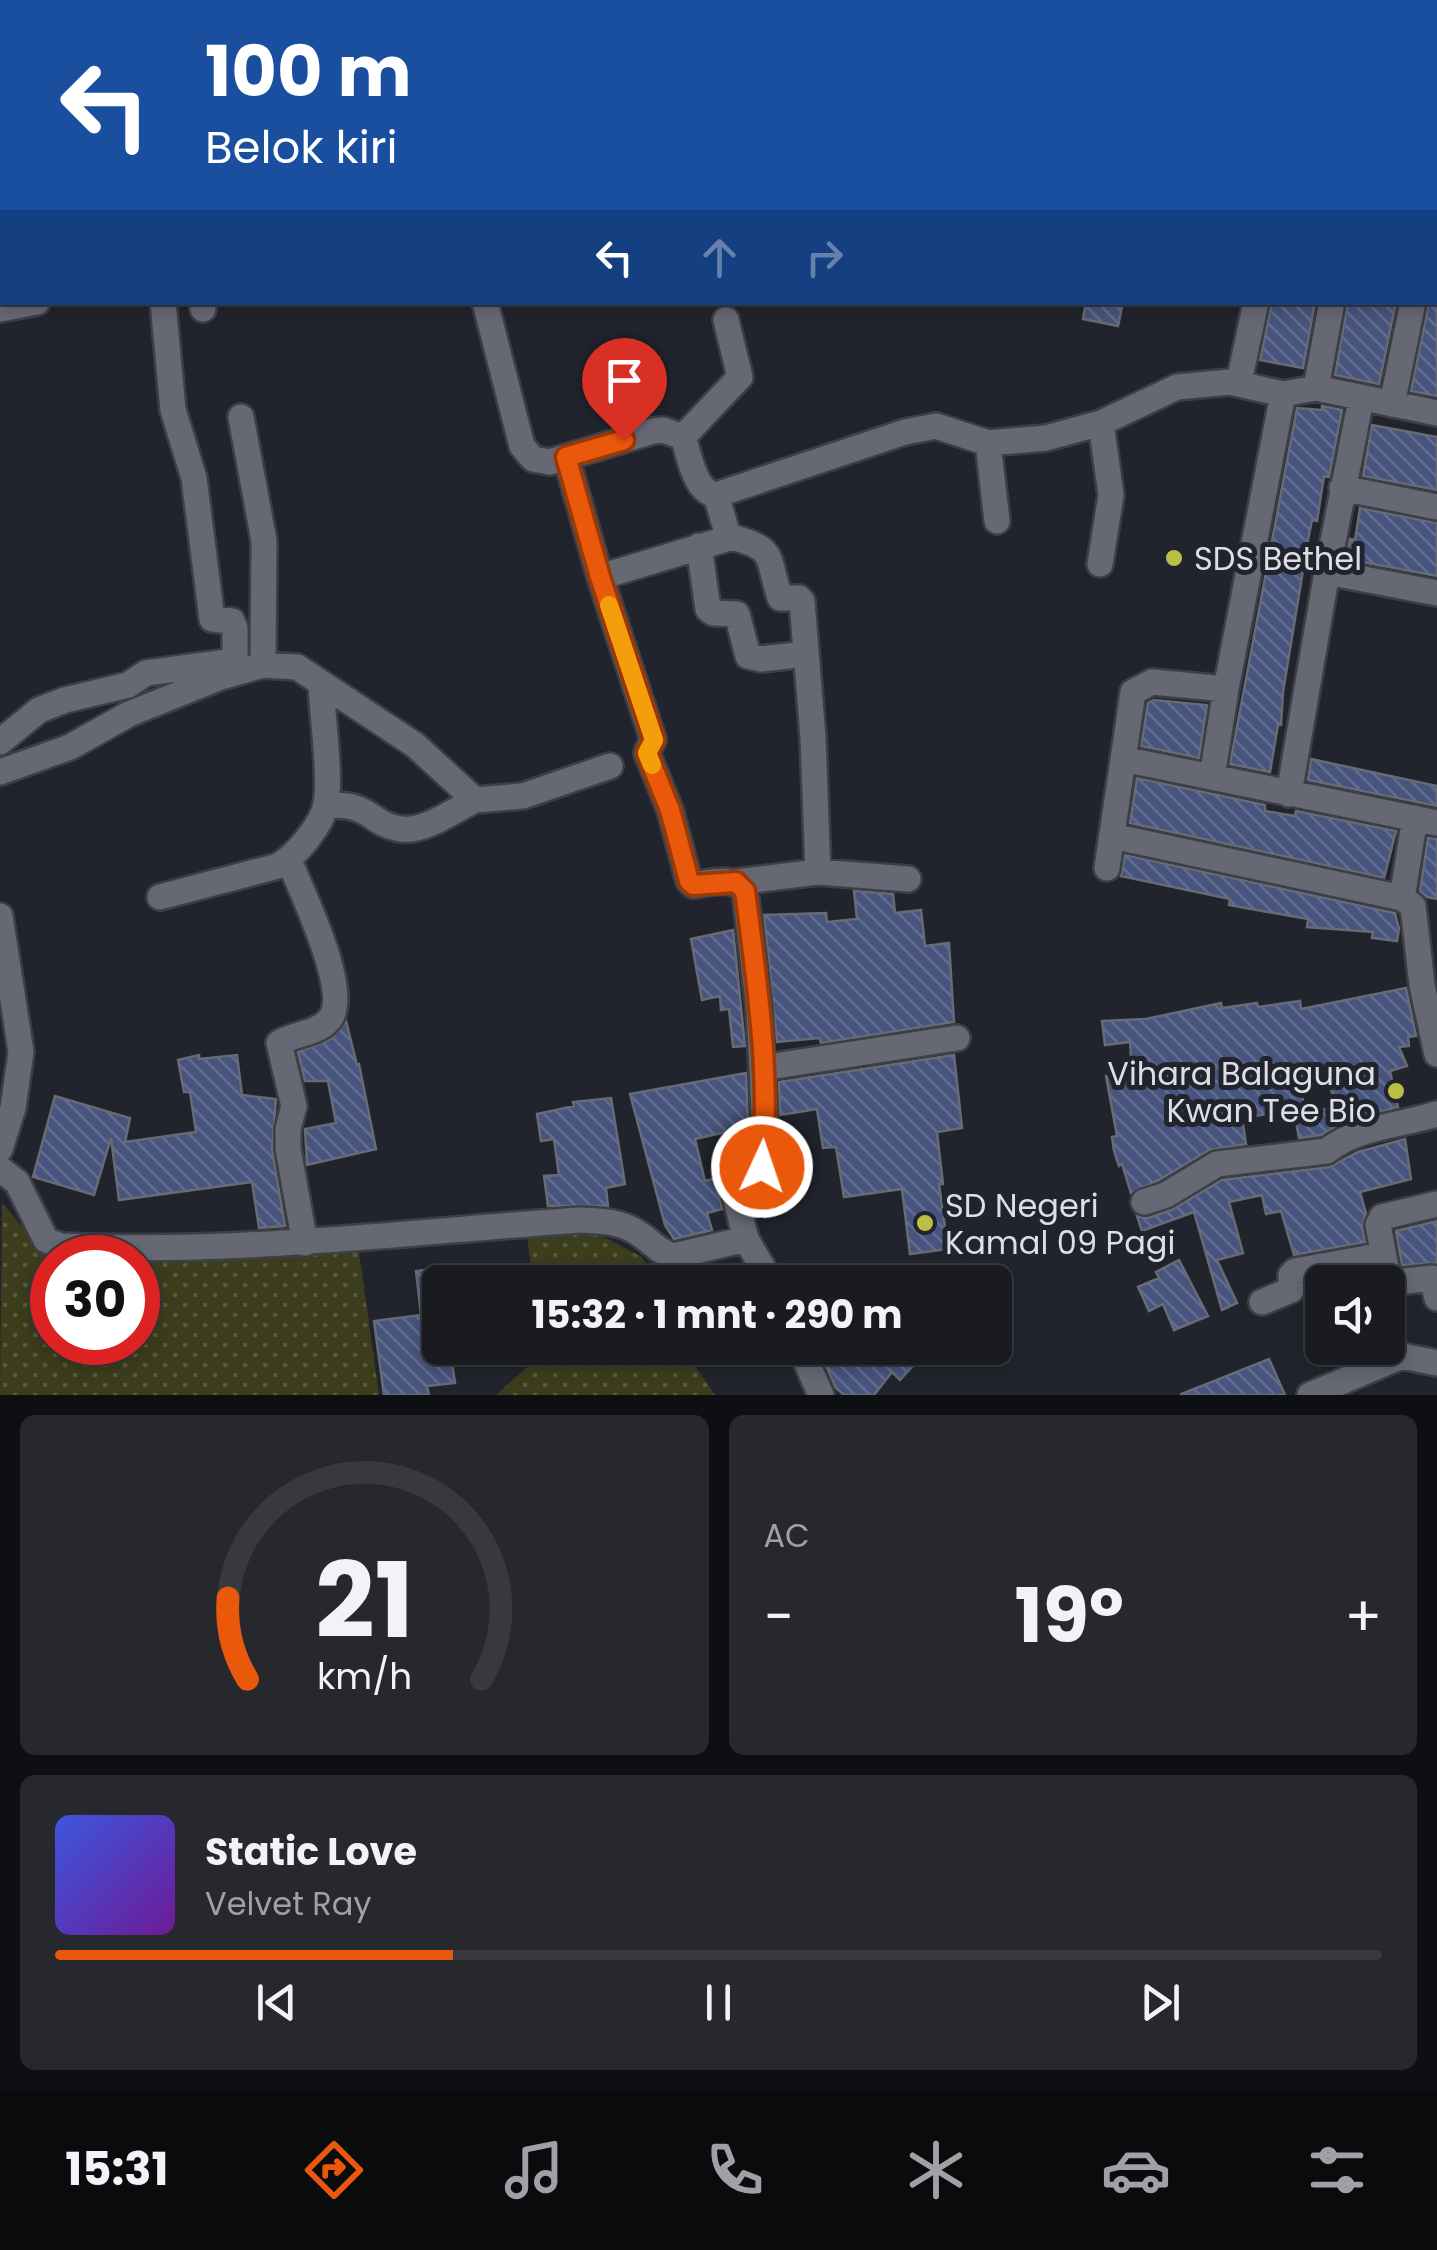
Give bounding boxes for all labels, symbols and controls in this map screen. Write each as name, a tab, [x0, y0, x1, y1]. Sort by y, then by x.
text: 100 m	[205, 22, 412, 121]
icon: left	[40, 40, 170, 170]
text: Belok kiri	[205, 116, 398, 179]
icon: left	[587, 230, 642, 285]
icon: ahead	[692, 230, 747, 285]
icon: right	[797, 230, 852, 285]
pin	[582, 338, 667, 441]
icon: arrive	[597, 353, 652, 408]
place label: SDS Bethel	[1194, 536, 1362, 581]
marker: SDS Bethel	[1163, 547, 1185, 569]
place label: Vihara Balaguna Kwan Tee Bio	[1107, 1051, 1376, 1133]
marker: Vihara Balaguna Kwan Tee Bio	[1385, 1080, 1407, 1102]
position arrow	[710, 1115, 814, 1219]
place label: SD Negeri Kamal 09 Pagi	[945, 1183, 1175, 1265]
marker: SD Negeri Kamal 09 Pagi	[914, 1212, 936, 1234]
speed limit sign: 30	[30, 1235, 160, 1365]
map controls	[1305, 1265, 1405, 1365]
button: sound	[1305, 1265, 1405, 1365]
text: 15:32 · 1 mnt · 290 m	[531, 1288, 903, 1341]
text: AC	[764, 1513, 810, 1558]
text: 21	[315, 1528, 414, 1673]
text: 19°	[1015, 1563, 1124, 1668]
text: −	[764, 1578, 794, 1655]
text: +	[1344, 1578, 1382, 1655]
text: km/h	[317, 1651, 412, 1702]
text: Static Love	[205, 1825, 417, 1878]
text: Velvet Ray	[205, 1881, 371, 1926]
icon: previous	[249, 1975, 304, 2030]
icon: pause	[691, 1975, 746, 2030]
icon: next	[1133, 1975, 1188, 2030]
icon: directions	[299, 2135, 369, 2205]
icon: music	[499, 2135, 569, 2205]
icon: phone	[700, 2135, 770, 2205]
icon: climate	[901, 2135, 971, 2205]
icon: car	[1101, 2135, 1171, 2205]
icon: filters	[1302, 2135, 1372, 2205]
text: 15:31	[65, 2138, 168, 2201]

